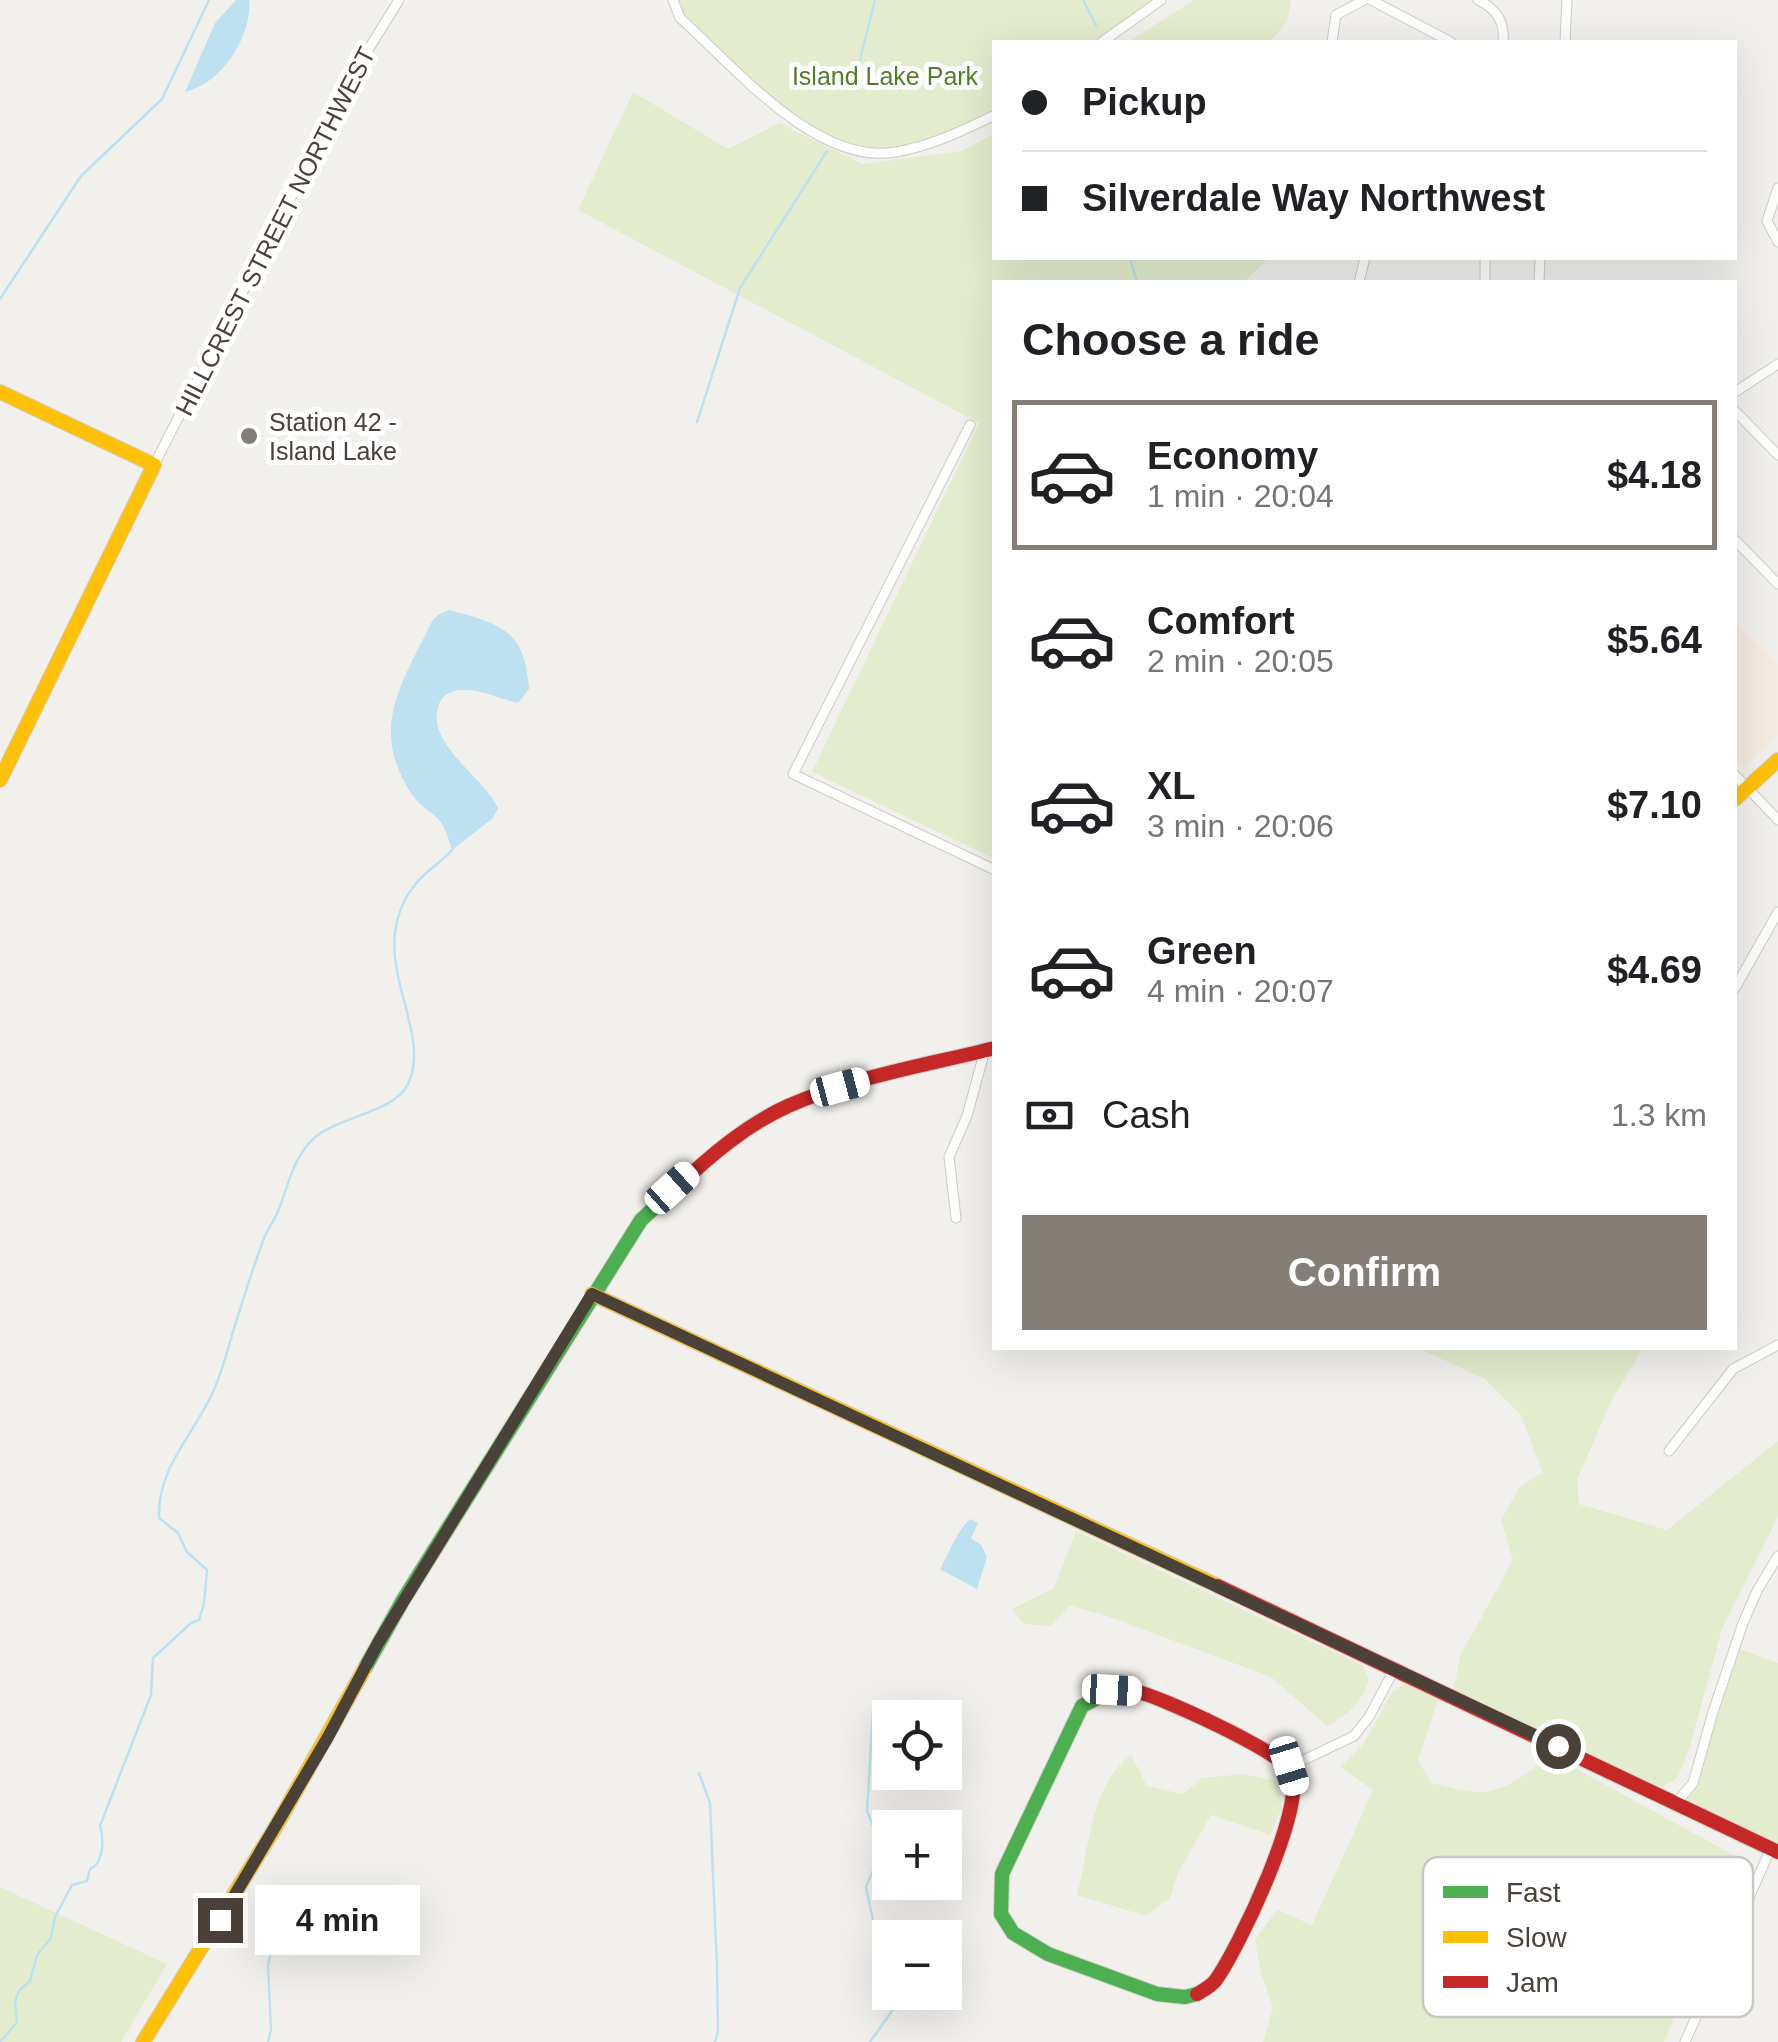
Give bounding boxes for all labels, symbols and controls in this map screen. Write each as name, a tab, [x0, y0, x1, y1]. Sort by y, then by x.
street label: HILLCREST STREET NORTHWEST	[170, 42, 380, 420]
park label: Island Lake Park	[792, 62, 979, 90]
text: Pickup	[1082, 81, 1207, 123]
text: Silverdale Way Northwest	[1082, 177, 1545, 219]
text: Choose a ride	[1022, 314, 1320, 365]
place label: Station 42 - Island Lake	[269, 408, 397, 465]
marker: Station 42 - Island Lake	[238, 425, 260, 447]
icon: car	[1027, 430, 1117, 520]
text: Economy	[1147, 435, 1318, 477]
text: $4.18	[1607, 454, 1702, 496]
text: 1 min · 20:04	[1147, 478, 1334, 514]
icon: car	[1027, 595, 1117, 685]
text: Comfort	[1147, 600, 1295, 642]
text: $5.64	[1607, 619, 1702, 661]
text: 2 min · 20:05	[1147, 643, 1334, 679]
icon: car	[1027, 760, 1117, 850]
text: XL	[1147, 765, 1196, 807]
text: $7.10	[1607, 784, 1702, 826]
text: 3 min · 20:06	[1147, 808, 1334, 844]
icon: car	[1027, 925, 1117, 1015]
text: Green	[1147, 930, 1257, 972]
text: $4.69	[1607, 949, 1702, 991]
text: 4 min · 20:07	[1147, 973, 1334, 1009]
car	[807, 1065, 873, 1109]
icon: cash	[1022, 1088, 1077, 1143]
text: Cash	[1102, 1094, 1191, 1136]
text: 1.3 km	[1611, 1097, 1707, 1133]
car	[640, 1157, 704, 1219]
button: Confirm	[1022, 1215, 1707, 1330]
car	[1081, 1673, 1143, 1707]
map controls	[872, 1700, 962, 2010]
button: locate	[872, 1700, 962, 1790]
route start	[1536, 1724, 1581, 1769]
car	[1266, 1733, 1312, 1799]
button: +	[872, 1810, 962, 1900]
legend	[1423, 1857, 1753, 2017]
text: Fast	[1506, 1877, 1561, 1908]
callout: 4 min	[255, 1885, 420, 1955]
route end	[198, 1898, 243, 1943]
text: 4 min	[296, 1902, 379, 1938]
button: −	[872, 1920, 962, 2010]
text: Slow	[1506, 1922, 1567, 1953]
text: Jam	[1506, 1967, 1559, 1998]

